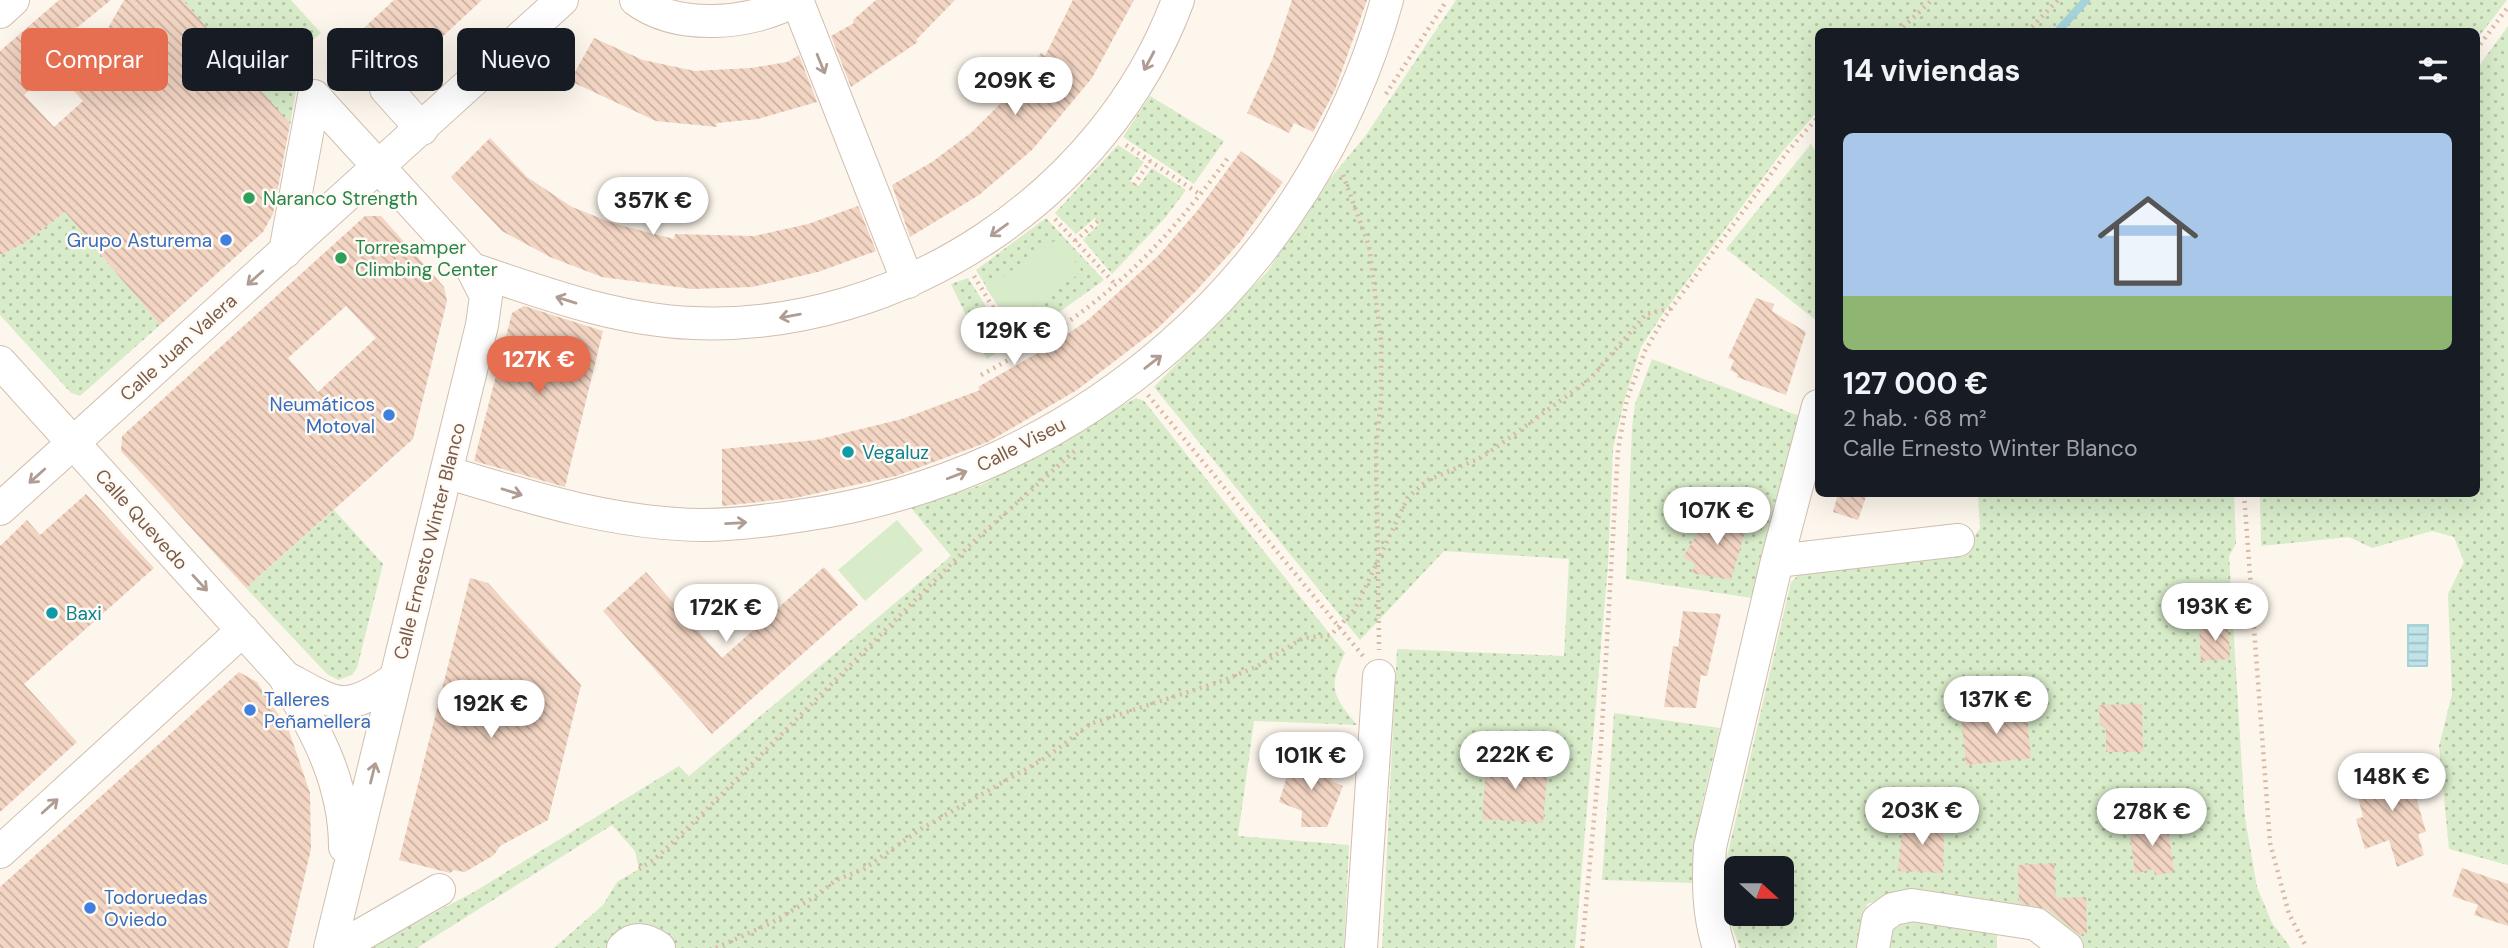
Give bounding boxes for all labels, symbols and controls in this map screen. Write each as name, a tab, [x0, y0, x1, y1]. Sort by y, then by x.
chip: Comprar	[21, 28, 168, 91]
chip: Alquilar	[182, 28, 313, 91]
chip: Filtros	[327, 28, 443, 91]
chip: Nuevo	[457, 28, 575, 91]
one-way arrow	[1141, 51, 1155, 71]
text: 14 viviendas	[1843, 51, 2021, 90]
icon: filters	[2414, 51, 2452, 89]
one-way arrow	[816, 52, 829, 74]
pin: 209K €	[958, 58, 1072, 117]
text: 209K €	[974, 65, 1056, 95]
pin: 357K €	[596, 177, 710, 237]
icon: home	[2085, 178, 2211, 304]
text: 357K €	[614, 185, 692, 215]
place label: Naranco Strength	[263, 186, 418, 211]
marker: Naranco Strength	[241, 190, 257, 206]
one-way arrow	[990, 223, 1009, 237]
place label: Grupo Asturema	[67, 228, 212, 253]
marker: Grupo Asturema	[218, 232, 234, 248]
place label: Torresamper Climbing Center	[355, 235, 498, 282]
marker: Torresamper Climbing Center	[333, 250, 349, 266]
one-way arrow	[247, 270, 265, 286]
street label: Calle Juan Valera	[114, 288, 242, 407]
one-way arrow	[555, 293, 577, 306]
pin: 129K €	[957, 308, 1071, 367]
one-way arrow	[780, 310, 802, 323]
text: 129K €	[977, 315, 1051, 345]
pin: 127K €	[482, 336, 596, 396]
text: 127K €	[503, 344, 575, 374]
one-way arrow	[1143, 354, 1161, 369]
text: 127 000 €	[1843, 364, 1988, 403]
place label: Neumáticos Motoval	[270, 392, 375, 439]
text: 2 hab. · 68 m²	[1843, 403, 1986, 433]
marker: Neumáticos Motoval	[381, 407, 397, 423]
street label: Calle Viseu	[972, 411, 1070, 478]
street label: Calle Ernesto Winter Blanco	[388, 420, 471, 662]
text: Calle Ernesto Winter Blanco	[1843, 433, 2138, 463]
place label: Vegaluz	[862, 440, 929, 465]
marker: Vegaluz	[840, 444, 856, 460]
street label: Calle Quevedo	[90, 463, 194, 575]
one-way arrow	[28, 468, 46, 484]
one-way arrow	[945, 468, 967, 481]
one-way arrow	[500, 487, 522, 500]
pin: 107K €	[1660, 488, 1774, 547]
text: 107K €	[1679, 495, 1755, 525]
one-way arrow	[724, 517, 747, 530]
one-way arrow	[192, 574, 208, 592]
pin: 172K €	[669, 584, 783, 644]
pin: 193K €	[2158, 584, 2272, 643]
text: 193K €	[2177, 591, 2253, 621]
text: 172K €	[690, 592, 762, 622]
place label: Baxi	[66, 601, 102, 626]
marker: Baxi	[44, 605, 60, 621]
pin: 137K €	[1939, 676, 2053, 736]
pin: 192K €	[434, 680, 548, 740]
text: 137K €	[1959, 684, 2033, 714]
place label: Talleres Peñamellera	[264, 687, 371, 734]
text: 192K €	[454, 688, 528, 718]
marker: Talleres Peñamellera	[242, 702, 258, 718]
pin: 101K €	[1254, 732, 1368, 792]
pin: 222K €	[1458, 732, 1572, 791]
text: 222K €	[1476, 739, 1554, 769]
text: 101K €	[1275, 740, 1347, 770]
pin: 148K €	[2335, 754, 2449, 813]
text: 148K €	[2354, 761, 2430, 791]
one-way arrow	[367, 762, 380, 785]
pin: 203K €	[1865, 788, 1979, 847]
pin: 278K €	[2095, 788, 2209, 848]
text: 203K €	[1881, 795, 1963, 825]
text: 278K €	[2113, 796, 2191, 826]
one-way arrow	[41, 798, 59, 814]
north arrow	[1724, 856, 1794, 926]
map controls	[1724, 856, 1794, 926]
place label: Todoruedas Oviedo	[104, 885, 208, 932]
marker: Todoruedas Oviedo	[82, 900, 98, 916]

